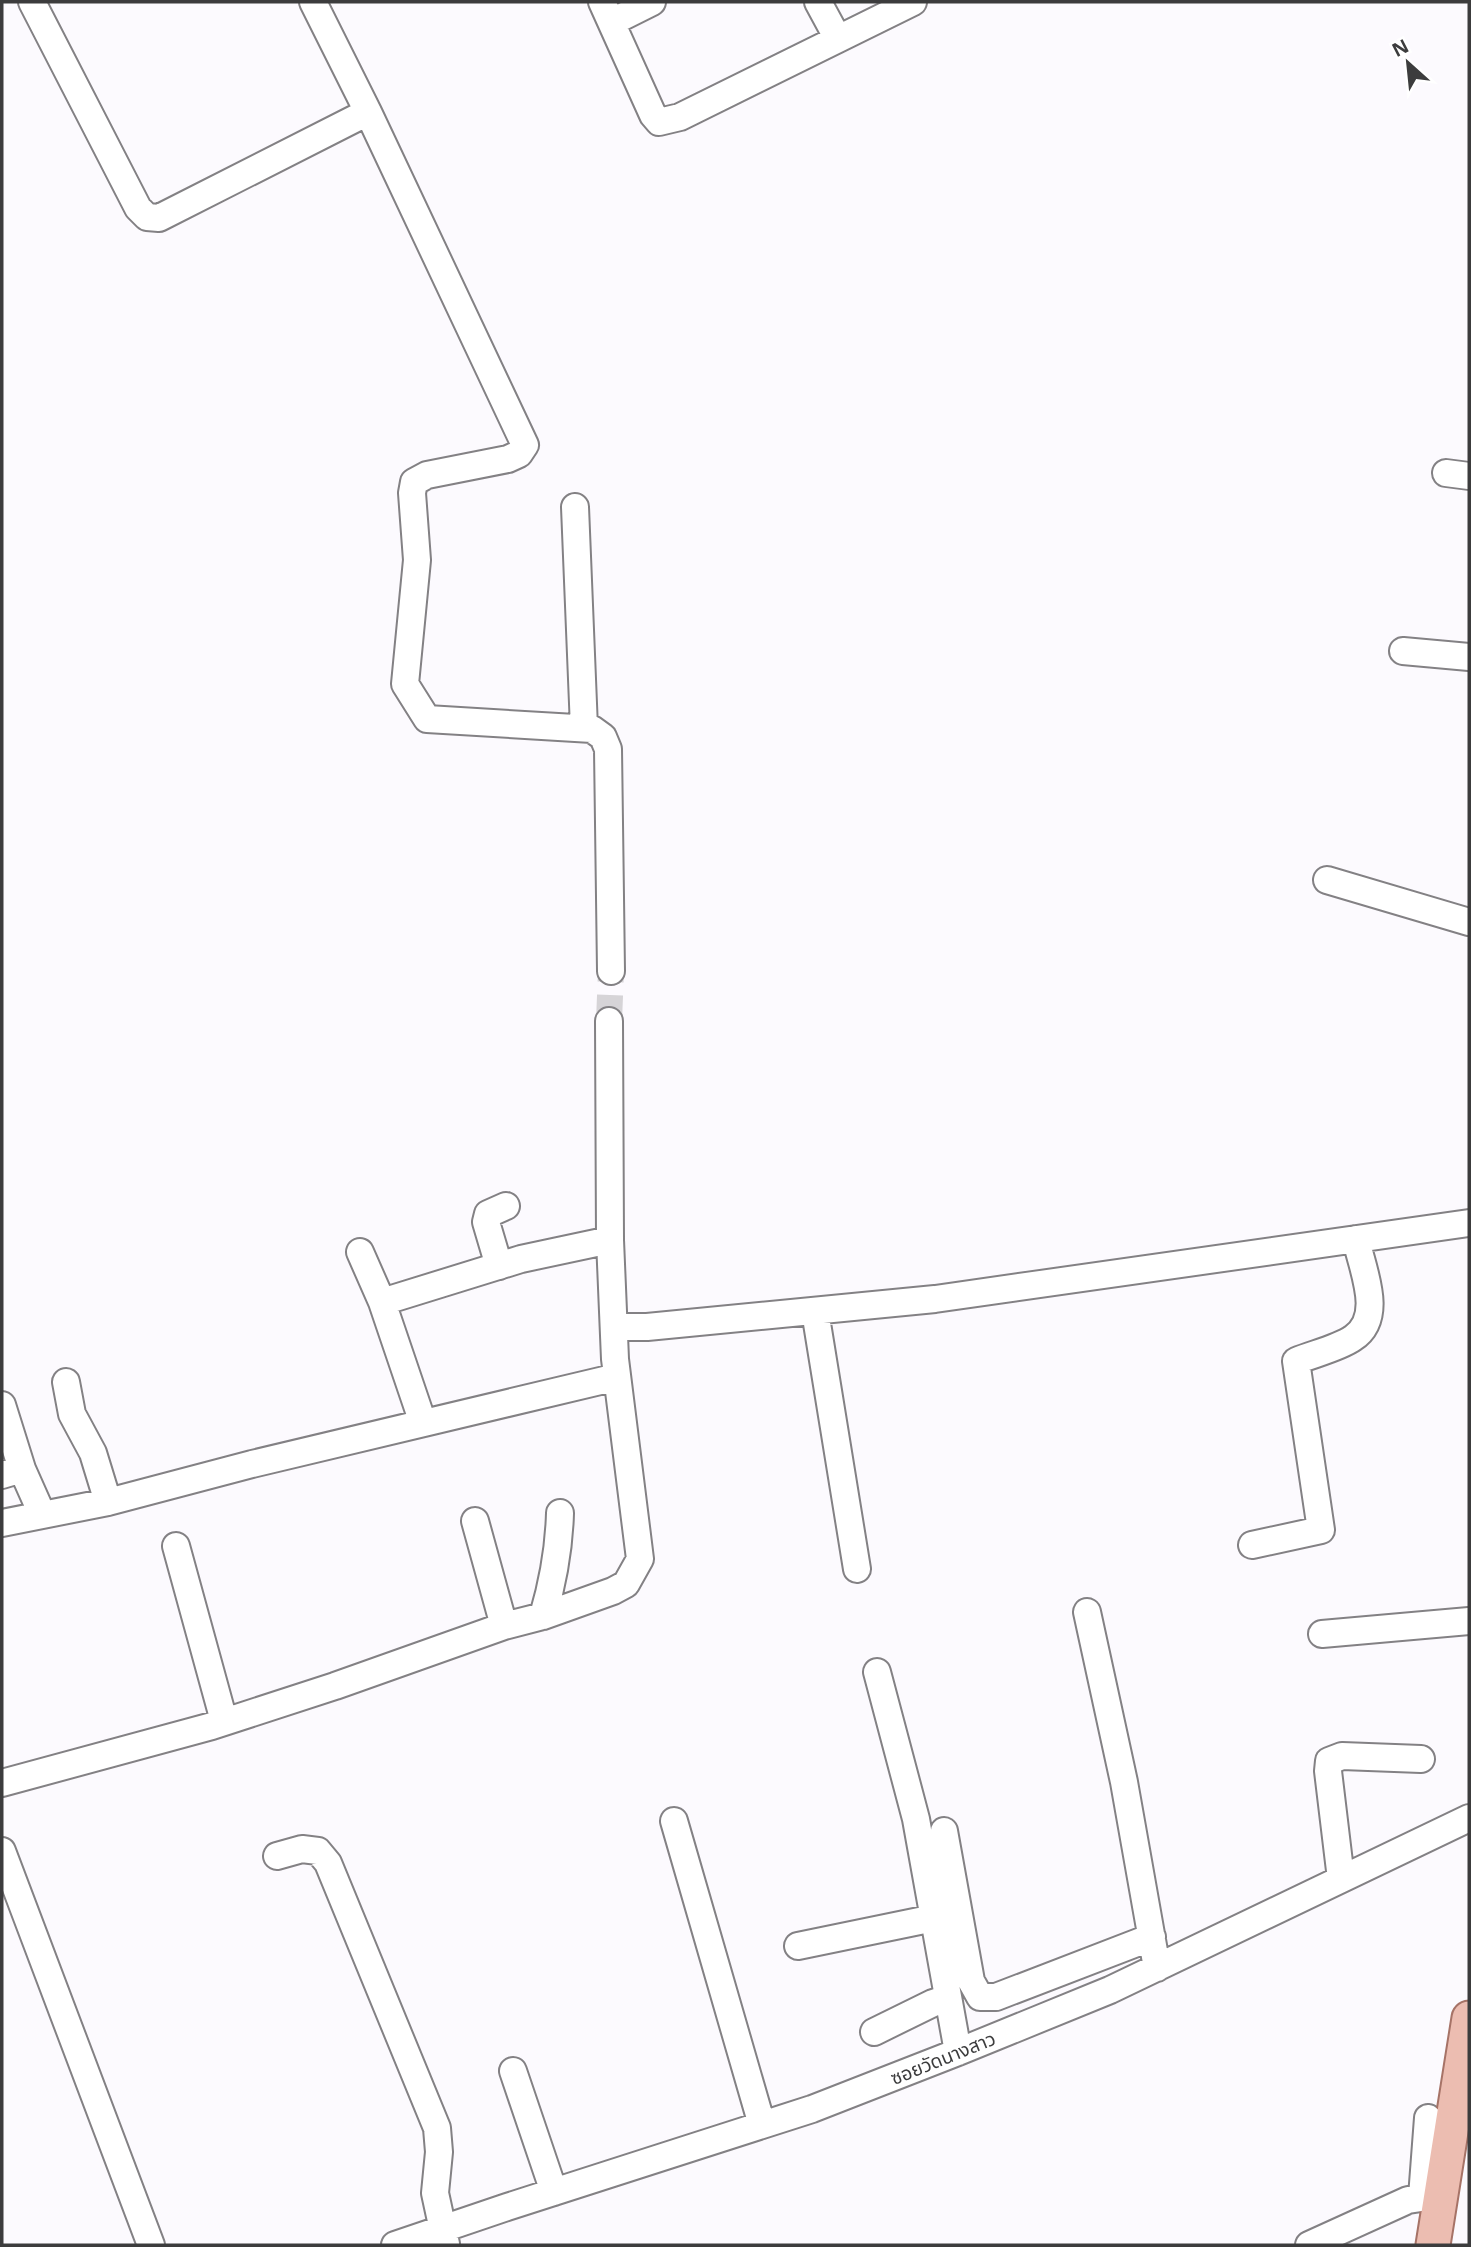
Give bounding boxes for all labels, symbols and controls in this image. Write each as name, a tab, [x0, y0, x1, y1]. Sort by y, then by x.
north arrow	[1373, 28, 1443, 98]
text: N	[1387, 33, 1413, 63]
street label: ซอยวัดนางสาว	[887, 2025, 999, 2091]

